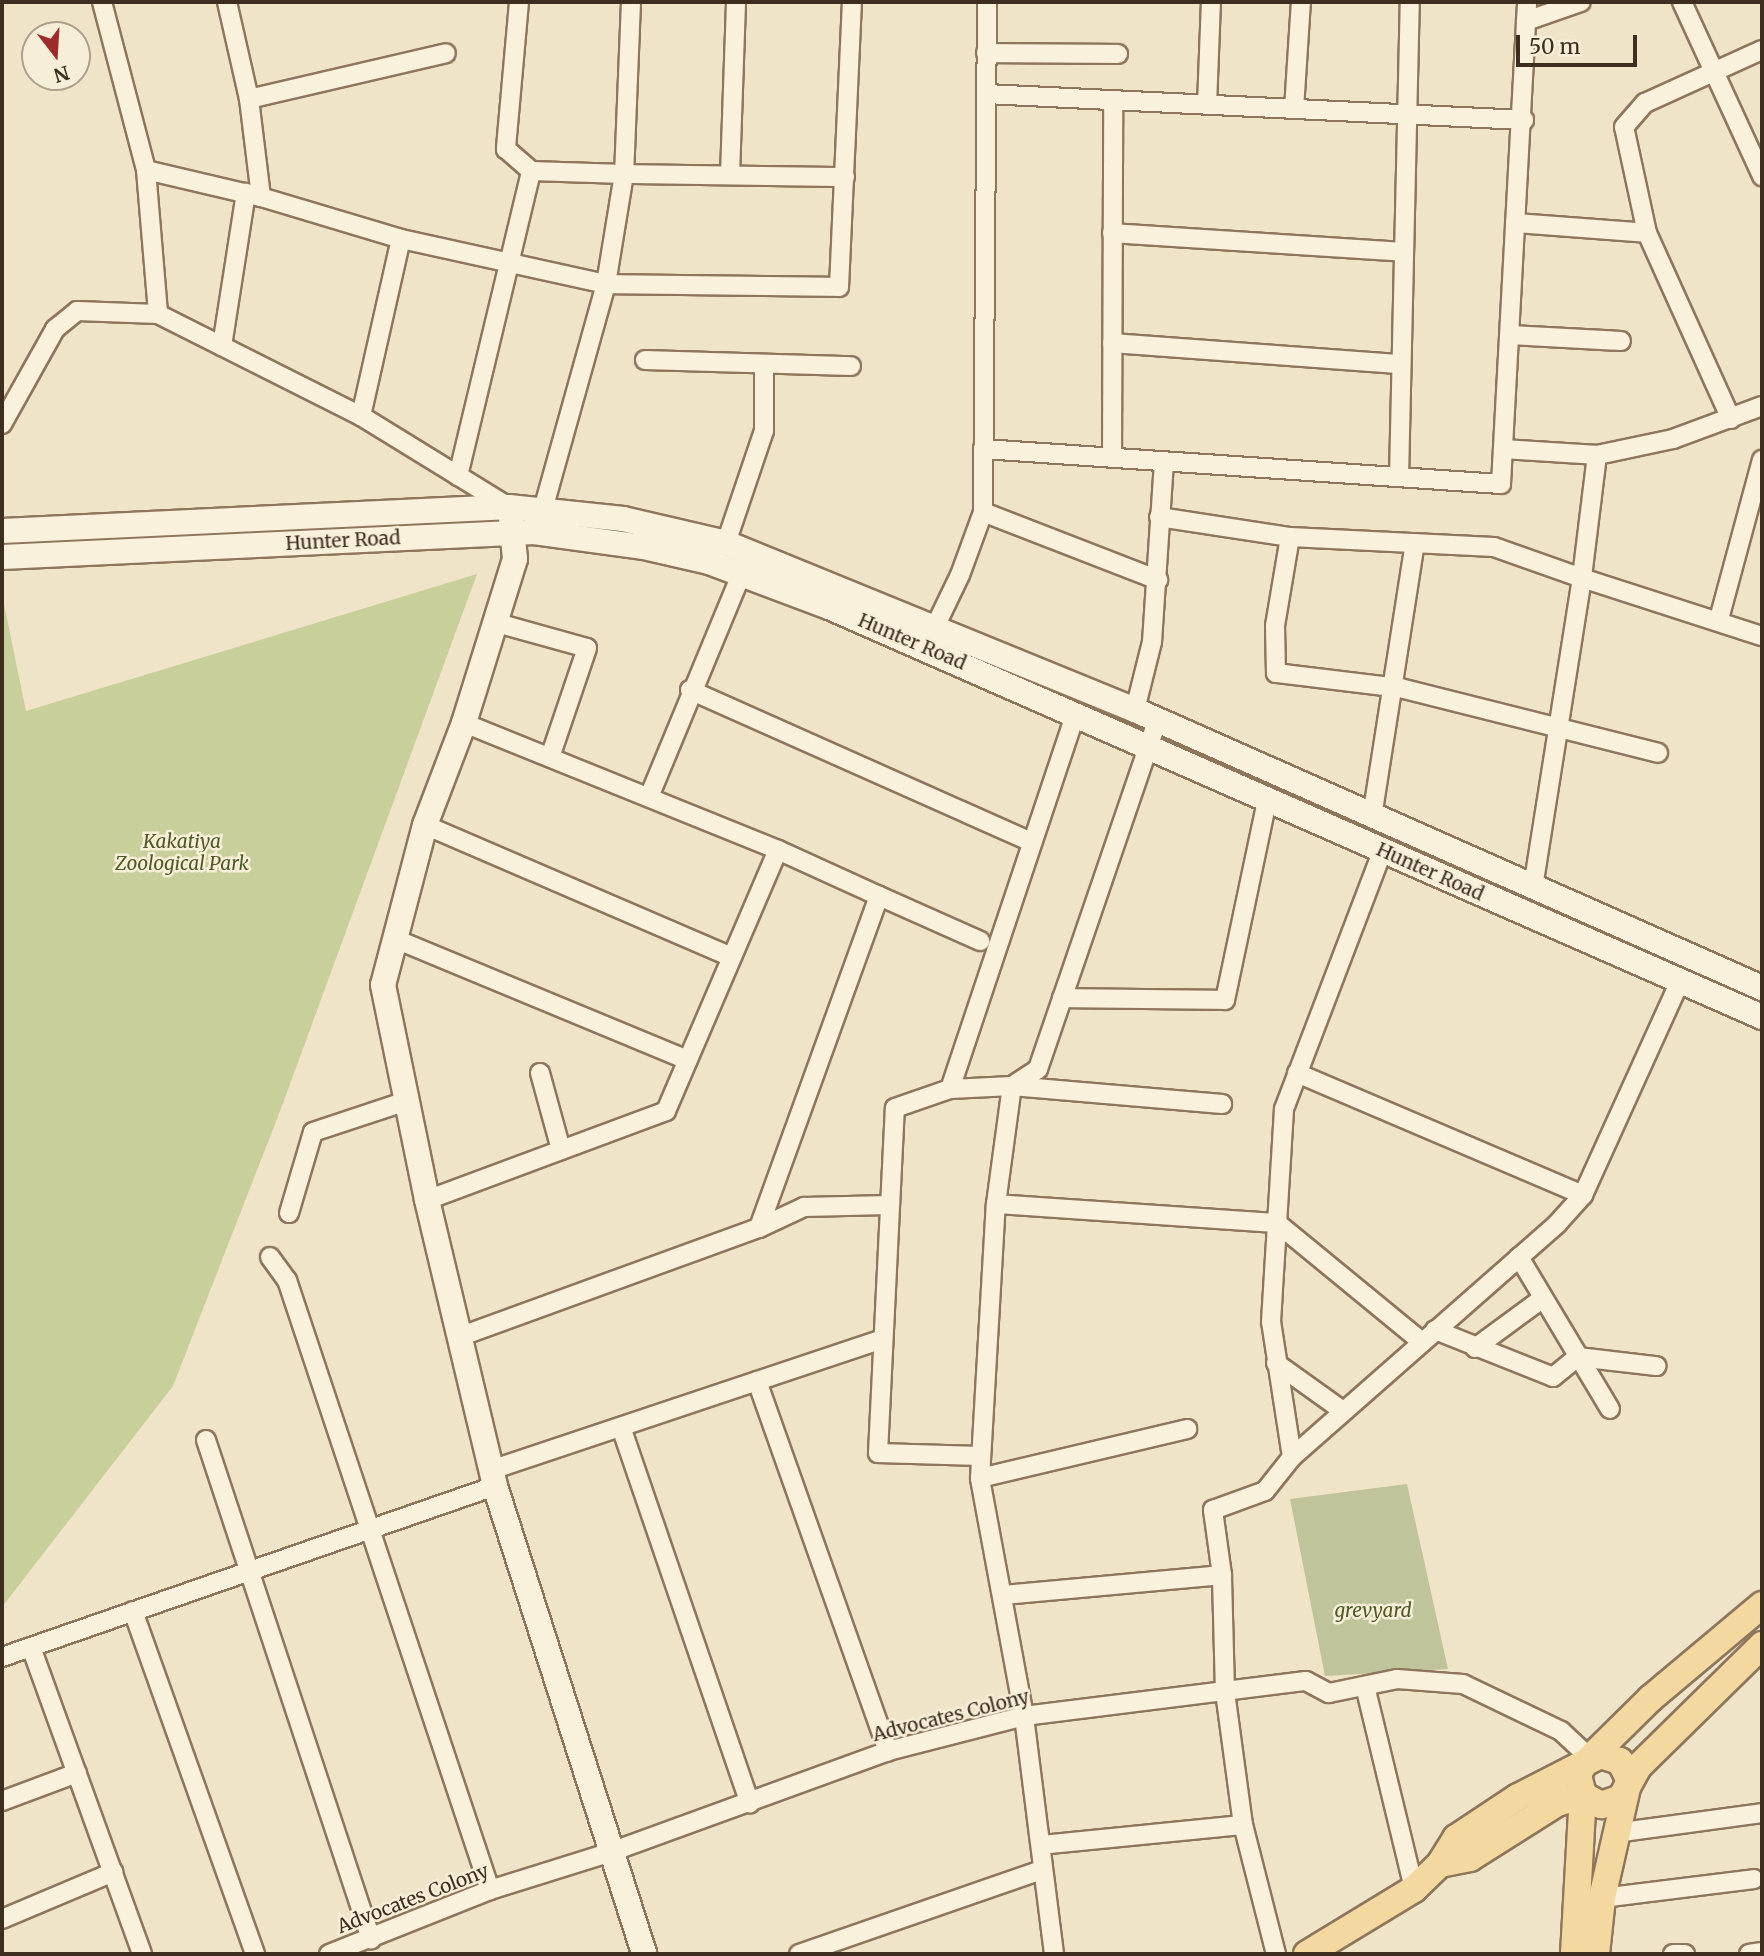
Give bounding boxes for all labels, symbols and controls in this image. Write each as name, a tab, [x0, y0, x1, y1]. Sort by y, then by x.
north arrow	[21, 21, 91, 91]
scale bar	[1519, 21, 1640, 65]
text: 50 m	[1529, 33, 1580, 60]
text: N	[51, 60, 72, 88]
street label: Hunter Road	[285, 527, 401, 555]
street label: Hunter Road	[855, 609, 969, 675]
park label: Kakatiya Zoological Park	[115, 831, 249, 875]
street label: Hunter Road	[1373, 838, 1487, 906]
park label: grevyard	[1334, 1600, 1412, 1622]
street label: Advocates Colony	[870, 1686, 1032, 1746]
street label: Advocates Colony	[334, 1860, 492, 1938]

